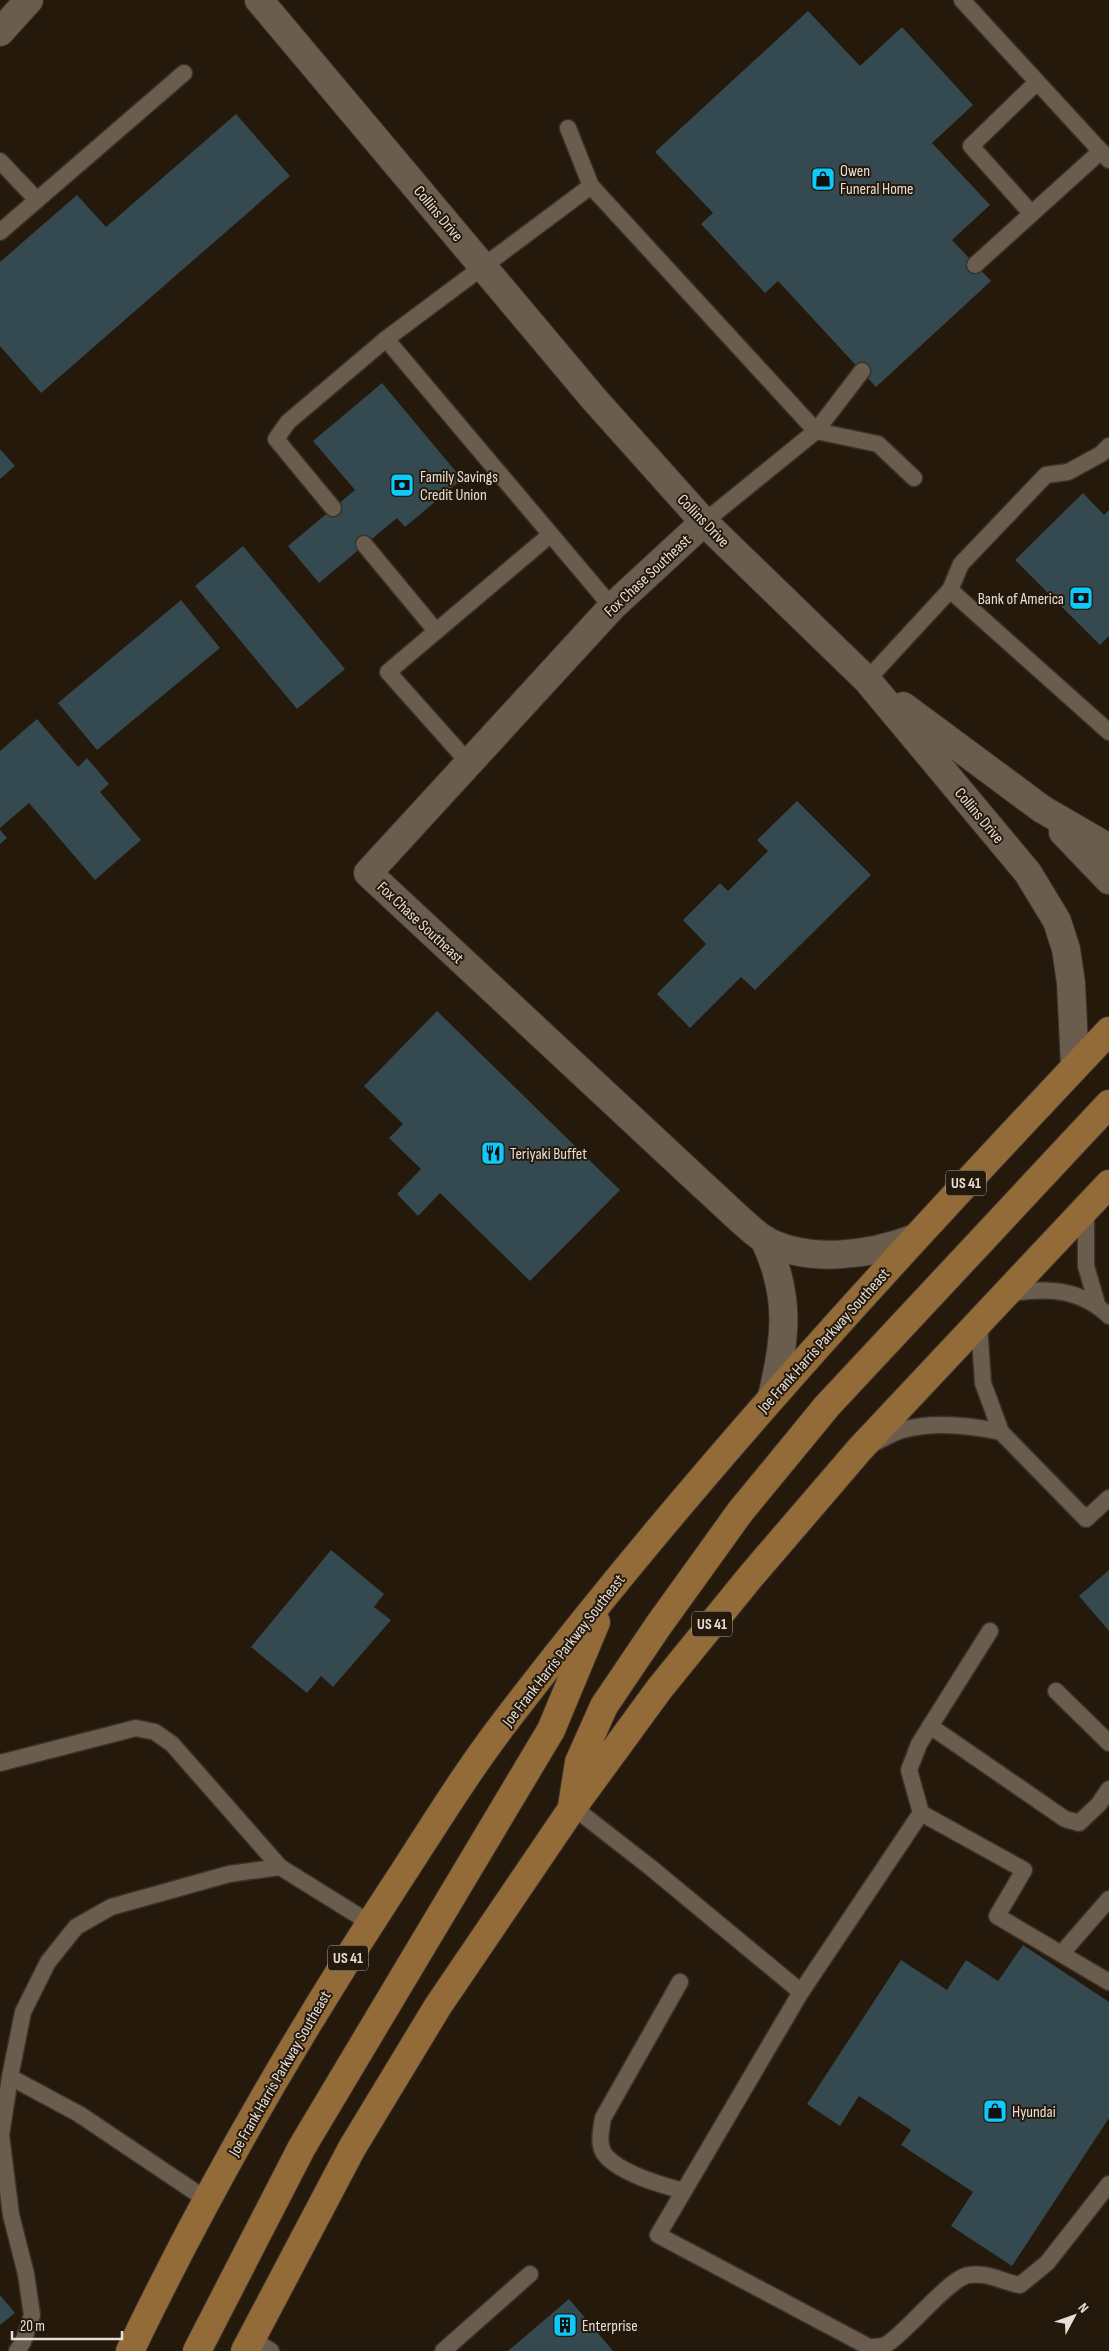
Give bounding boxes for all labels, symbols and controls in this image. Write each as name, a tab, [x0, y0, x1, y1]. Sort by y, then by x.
place label: Owen Funeral Home	[840, 162, 914, 199]
shop icon: Owen Funeral Home	[810, 166, 836, 192]
street label: Collins Drive	[409, 182, 467, 246]
place label: Family Savings Credit Union	[420, 468, 498, 505]
bank icon: Family Savings Credit Union	[389, 472, 415, 498]
street label: Collins Drive	[673, 490, 733, 552]
street label: Fox Chase Southeast	[601, 531, 695, 621]
bank icon: Bank of America	[1068, 585, 1094, 611]
place label: Bank of America	[978, 590, 1064, 609]
street label: Collins Drive	[950, 784, 1008, 848]
street label: Fox Chase Southeast	[373, 878, 467, 968]
restaurant icon: Teriyaki Buffet	[480, 1140, 506, 1166]
place label: Teriyaki Buffet	[510, 1145, 587, 1164]
road number: US 41	[946, 1170, 986, 1196]
street label: Joe Frank Harris Parkway Southeast	[754, 1265, 894, 1418]
street label: Joe Frank Harris Parkway Southeast	[498, 1571, 630, 1732]
road number: US 41	[692, 1612, 732, 1636]
road number: US 41	[328, 1946, 368, 1970]
street label: Joe Frank Harris Parkway Southeast	[225, 1988, 336, 2161]
shop icon: Hyundai	[982, 2098, 1008, 2124]
place label: Hyundai	[1012, 2103, 1056, 2122]
north arrow	[1049, 2291, 1099, 2341]
text: N	[1075, 2299, 1092, 2316]
scale bar	[12, 2308, 122, 2340]
building icon: Enterprise	[552, 2312, 578, 2338]
text: 20 m	[20, 2317, 45, 2336]
place label: Enterprise	[582, 2317, 638, 2336]

